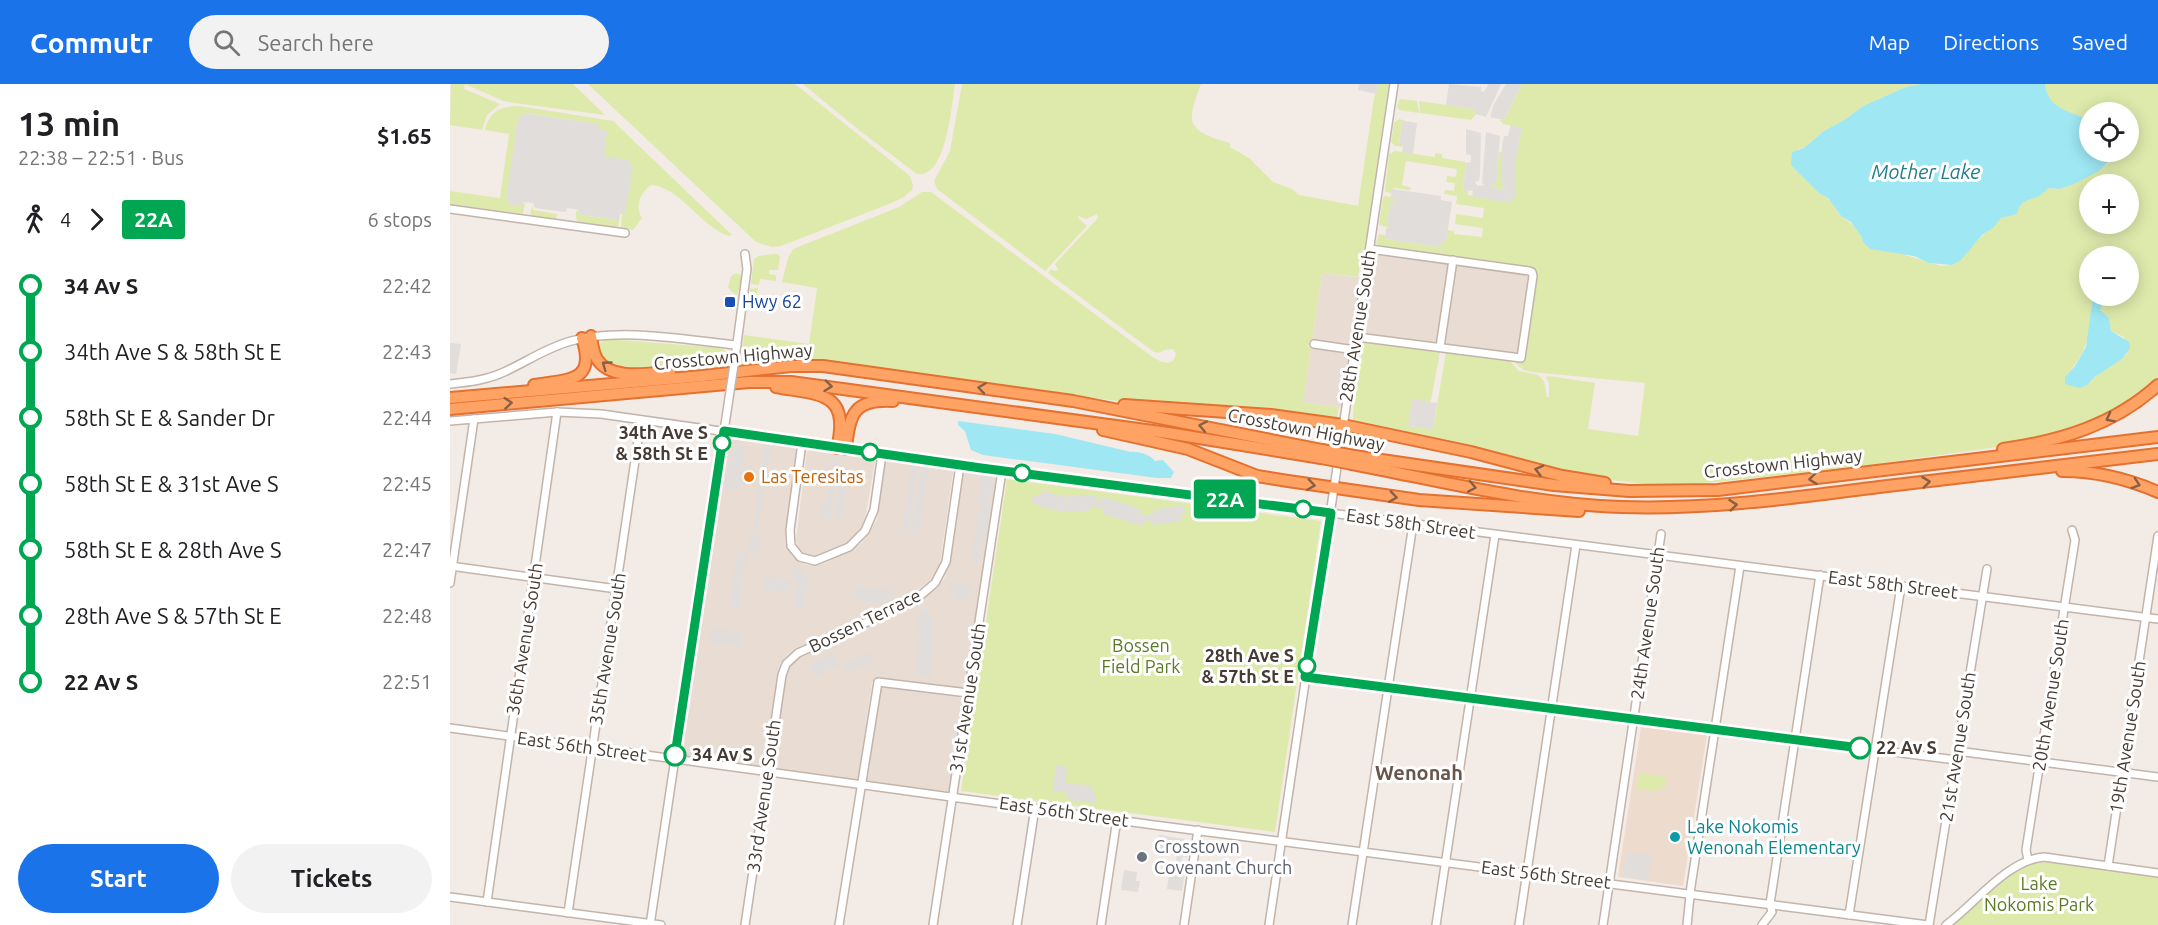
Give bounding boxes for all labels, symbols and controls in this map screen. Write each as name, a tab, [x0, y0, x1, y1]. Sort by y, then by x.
search box	[189, 15, 609, 69]
icon: search	[210, 26, 243, 59]
text: Commutr	[30, 27, 153, 58]
text: Search here	[258, 30, 374, 55]
text: Map	[1869, 30, 1910, 54]
text: Directions	[1943, 30, 2039, 54]
text: Saved	[2072, 30, 2128, 54]
map controls	[2079, 102, 2139, 306]
button: locate	[2079, 102, 2139, 162]
text: 13 min	[18, 105, 120, 142]
text: $1.65	[377, 123, 432, 148]
text: 22:38 – 22:51 · Bus	[18, 146, 184, 169]
water label: Mother Lake	[1872, 160, 1980, 183]
button: +	[2079, 174, 2139, 234]
icon: walk	[18, 203, 51, 236]
icon: forward	[80, 203, 113, 236]
text: 22A	[134, 207, 173, 231]
text: 4	[60, 208, 71, 231]
text: 6 stops	[368, 208, 432, 231]
button: −	[2079, 246, 2139, 306]
street label: 28th Avenue South	[1335, 248, 1379, 404]
text: 34 Av S	[64, 273, 138, 298]
text: 22:42	[382, 274, 432, 297]
place label: Hwy 62	[742, 291, 802, 311]
marker: Hwy 62	[723, 295, 737, 309]
text: 34th Ave S & 58th St E	[64, 339, 282, 364]
street label: Crosstown Highway	[653, 339, 813, 373]
text: 22:43	[382, 340, 432, 363]
one-way arrow	[601, 361, 612, 372]
one-way arrow	[824, 379, 833, 392]
one-way arrow	[977, 383, 986, 395]
one-way arrow	[504, 397, 513, 410]
street label: Crosstown Highway	[1226, 404, 1387, 454]
text: 58th St E & Sander Dr	[64, 405, 275, 430]
text: 22:44	[382, 406, 432, 429]
one-way arrow	[2105, 411, 2116, 423]
one-way arrow	[1199, 420, 1209, 433]
place label: 34th Ave S & 58th St E	[615, 422, 708, 463]
marker: 34th Ave S & 58th St E	[713, 434, 731, 452]
unlabelled marker	[861, 443, 879, 461]
street label: Crosstown Highway	[1703, 445, 1863, 481]
unlabelled marker	[1013, 464, 1031, 482]
one-way arrow	[1534, 465, 1544, 478]
place label: Las Teresitas	[761, 466, 864, 486]
marker: Las Teresitas	[742, 470, 756, 484]
text: 58th St E & 31st Ave S	[64, 471, 279, 496]
text: 22:45	[382, 472, 432, 495]
one-way arrow	[1809, 472, 1818, 484]
one-way arrow	[1922, 476, 1931, 488]
one-way arrow	[2130, 477, 2141, 489]
one-way arrow	[1306, 478, 1316, 490]
line badge: 22A	[1190, 480, 1260, 518]
one-way arrow	[1466, 480, 1476, 493]
text: 22A	[1206, 487, 1244, 511]
one-way arrow	[1388, 490, 1397, 502]
one-way arrow	[1728, 499, 1737, 512]
unlabelled marker	[1294, 500, 1312, 518]
street label: East 58th Street	[1345, 504, 1477, 542]
text: 58th St E & 28th Ave S	[64, 537, 282, 562]
text: 22:47	[382, 538, 432, 561]
street label: 24th Avenue South	[1626, 545, 1668, 701]
street label: 36th Avenue South	[502, 561, 546, 717]
street label: East 58th Street	[1827, 566, 1959, 602]
street label: 35th Avenue South	[585, 571, 629, 727]
street label: Bossen Terrace	[805, 584, 924, 656]
text: 28th Ave S & 57th St E	[64, 603, 282, 628]
text: 22:48	[382, 604, 432, 627]
street label: 20th Avenue South	[2028, 617, 2072, 773]
street label: 31st Avenue South	[945, 621, 989, 774]
park label: Bossen Field Park	[1102, 635, 1180, 676]
place label: 28th Ave S & 57th St E	[1201, 645, 1294, 686]
marker: 28th Ave S & 57th St E	[1298, 657, 1316, 675]
street label: 19th Avenue South	[2105, 659, 2149, 815]
text: 22 Av S	[64, 669, 138, 694]
text: 22:51	[382, 670, 432, 693]
street label: 21st Avenue South	[1935, 670, 1979, 823]
street label: 33rd Avenue South	[742, 718, 784, 874]
street label: East 56th Street	[516, 727, 648, 765]
marker: 22 Av S	[1849, 737, 1871, 759]
place label: 22 Av S	[1876, 737, 1937, 757]
marker: 34 Av S	[664, 744, 686, 766]
place label: 34 Av S	[692, 744, 753, 764]
district label: Wenonah	[1375, 761, 1463, 784]
street label: East 56th Street	[998, 792, 1130, 830]
place label: Lake Nokomis Wenonah Elementary	[1687, 816, 1861, 857]
marker: Lake Nokomis Wenonah Elementary	[1668, 830, 1682, 844]
place label: Crosstown Covenant Church	[1154, 836, 1292, 877]
button: Start	[18, 844, 219, 913]
button: Tickets	[231, 844, 432, 913]
marker: Crosstown Covenant Church	[1135, 850, 1149, 864]
street label: East 56th Street	[1480, 856, 1612, 892]
park label: Lake Nokomis Park	[1984, 873, 2094, 914]

